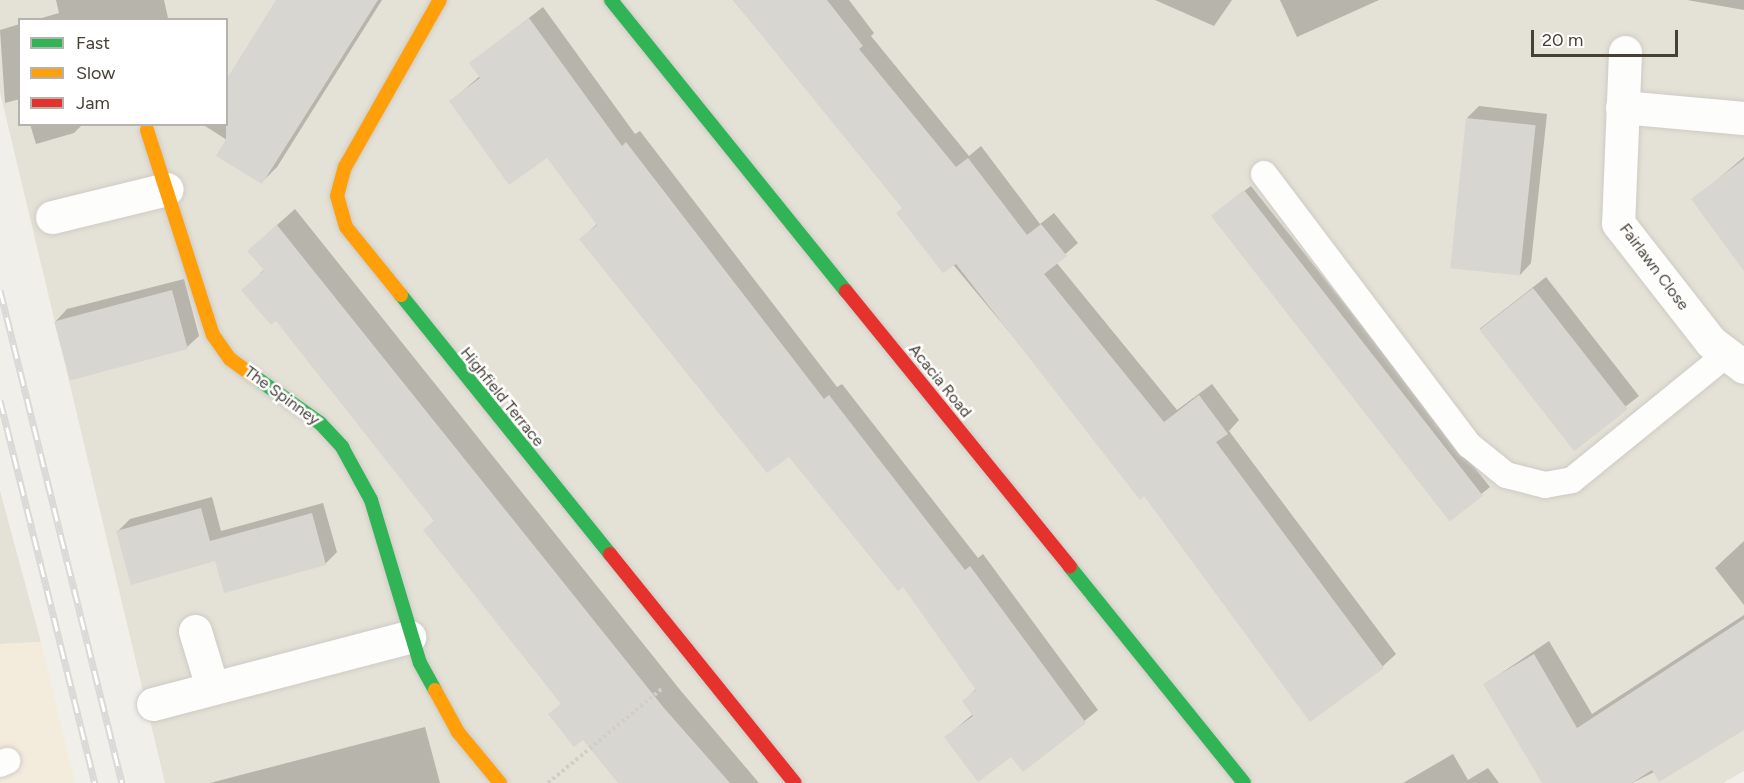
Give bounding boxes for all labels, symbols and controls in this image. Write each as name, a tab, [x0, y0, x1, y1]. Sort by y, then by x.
legend	[18, 18, 228, 126]
scale bar	[1534, 18, 1681, 56]
text: 20 m	[1542, 29, 1583, 51]
text: Fast	[76, 32, 110, 54]
text: Slow	[76, 62, 115, 84]
text: Jam	[76, 92, 110, 114]
street label: Fairlawn Close	[1615, 220, 1693, 314]
street label: Acacia Road	[905, 340, 975, 422]
street label: Highfield Terrace	[456, 343, 548, 451]
street label: The Spinney	[241, 362, 323, 430]

